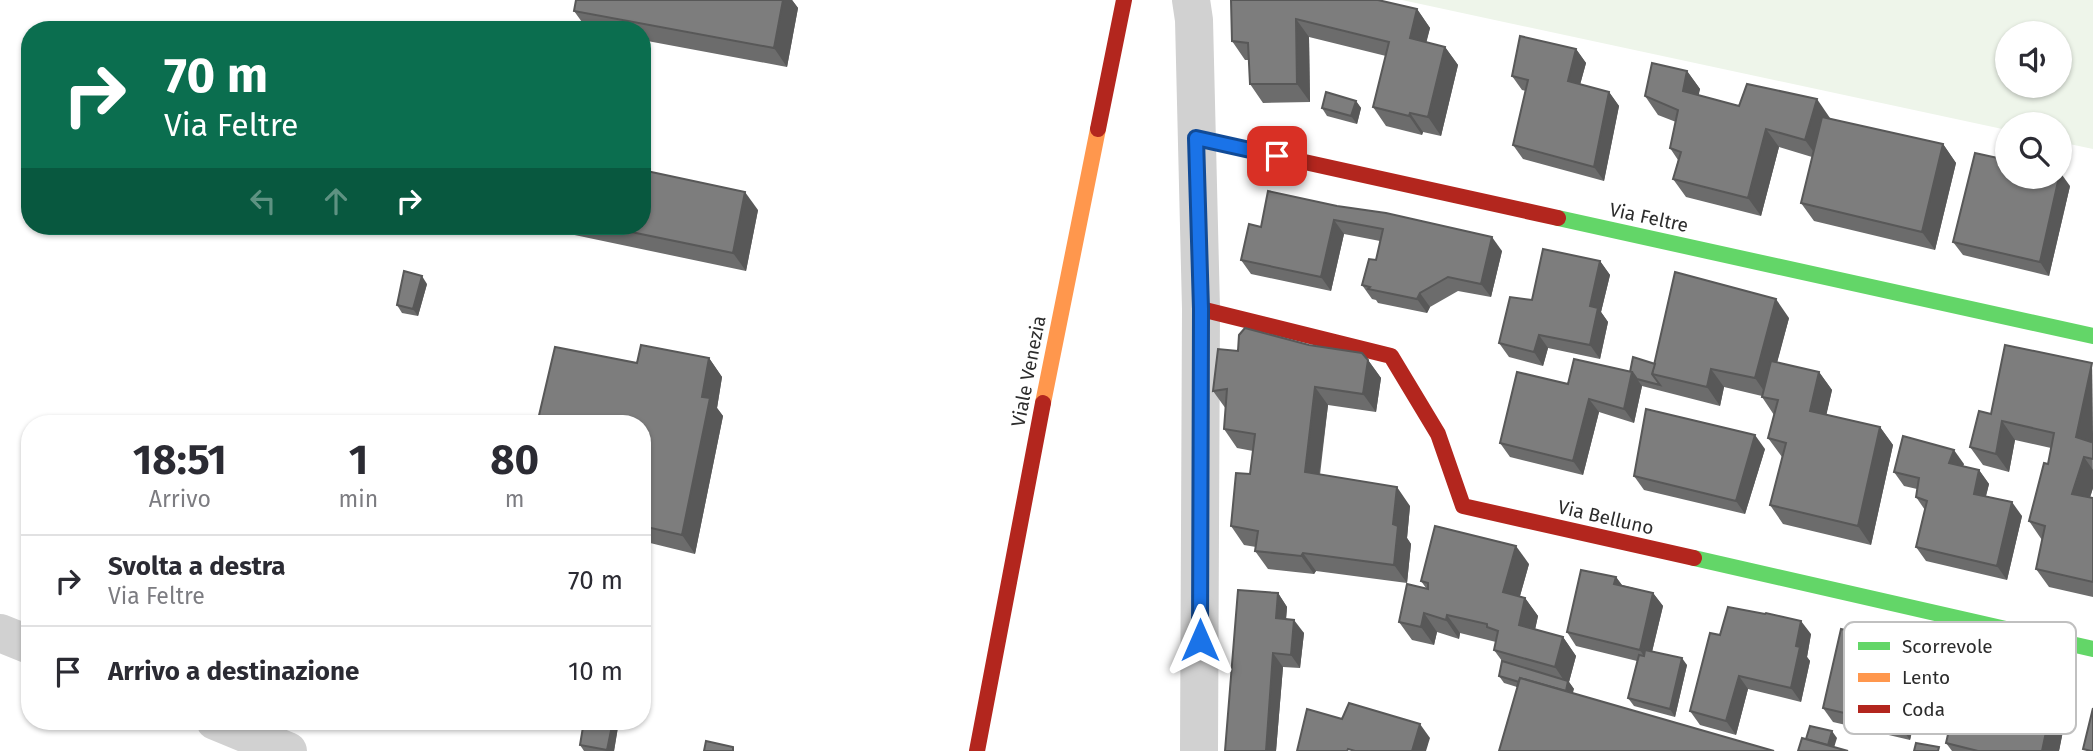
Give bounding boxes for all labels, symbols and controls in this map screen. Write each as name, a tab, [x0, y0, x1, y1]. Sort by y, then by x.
map controls	[1995, 21, 2072, 189]
button: sound	[1995, 21, 2072, 98]
text: 70 m	[164, 46, 268, 105]
icon: right	[49, 49, 140, 140]
text: Via Feltre	[164, 106, 299, 144]
button: search	[1995, 112, 2072, 189]
pin	[1247, 126, 1307, 186]
icon: arrive	[1258, 137, 1296, 175]
icon: left	[244, 182, 282, 220]
icon: ahead	[317, 182, 355, 220]
icon: right	[390, 182, 428, 220]
street label: Via Feltre	[1607, 198, 1690, 237]
street label: Viale Venezia	[1006, 314, 1051, 429]
text: 18:51	[133, 435, 227, 485]
text: 1	[349, 435, 368, 485]
text: 80	[490, 435, 539, 485]
text: Arrivo	[149, 485, 211, 513]
text: min	[339, 485, 378, 513]
text: m	[505, 485, 524, 513]
street label: Via Belluno	[1556, 495, 1656, 540]
text: Svolta a destra	[108, 551, 286, 582]
icon: right	[49, 562, 87, 600]
text: 70 m	[568, 565, 623, 596]
text: Via Feltre	[108, 582, 205, 610]
position arrow	[1163, 603, 1237, 677]
legend	[1844, 622, 2076, 734]
text: Scorrevole	[1902, 635, 1993, 658]
icon: arrive	[49, 653, 87, 691]
text: Arrivo a destinazione	[108, 656, 359, 687]
text: 10 m	[568, 656, 623, 687]
text: Lento	[1902, 666, 1950, 689]
text: Coda	[1902, 698, 1945, 721]

